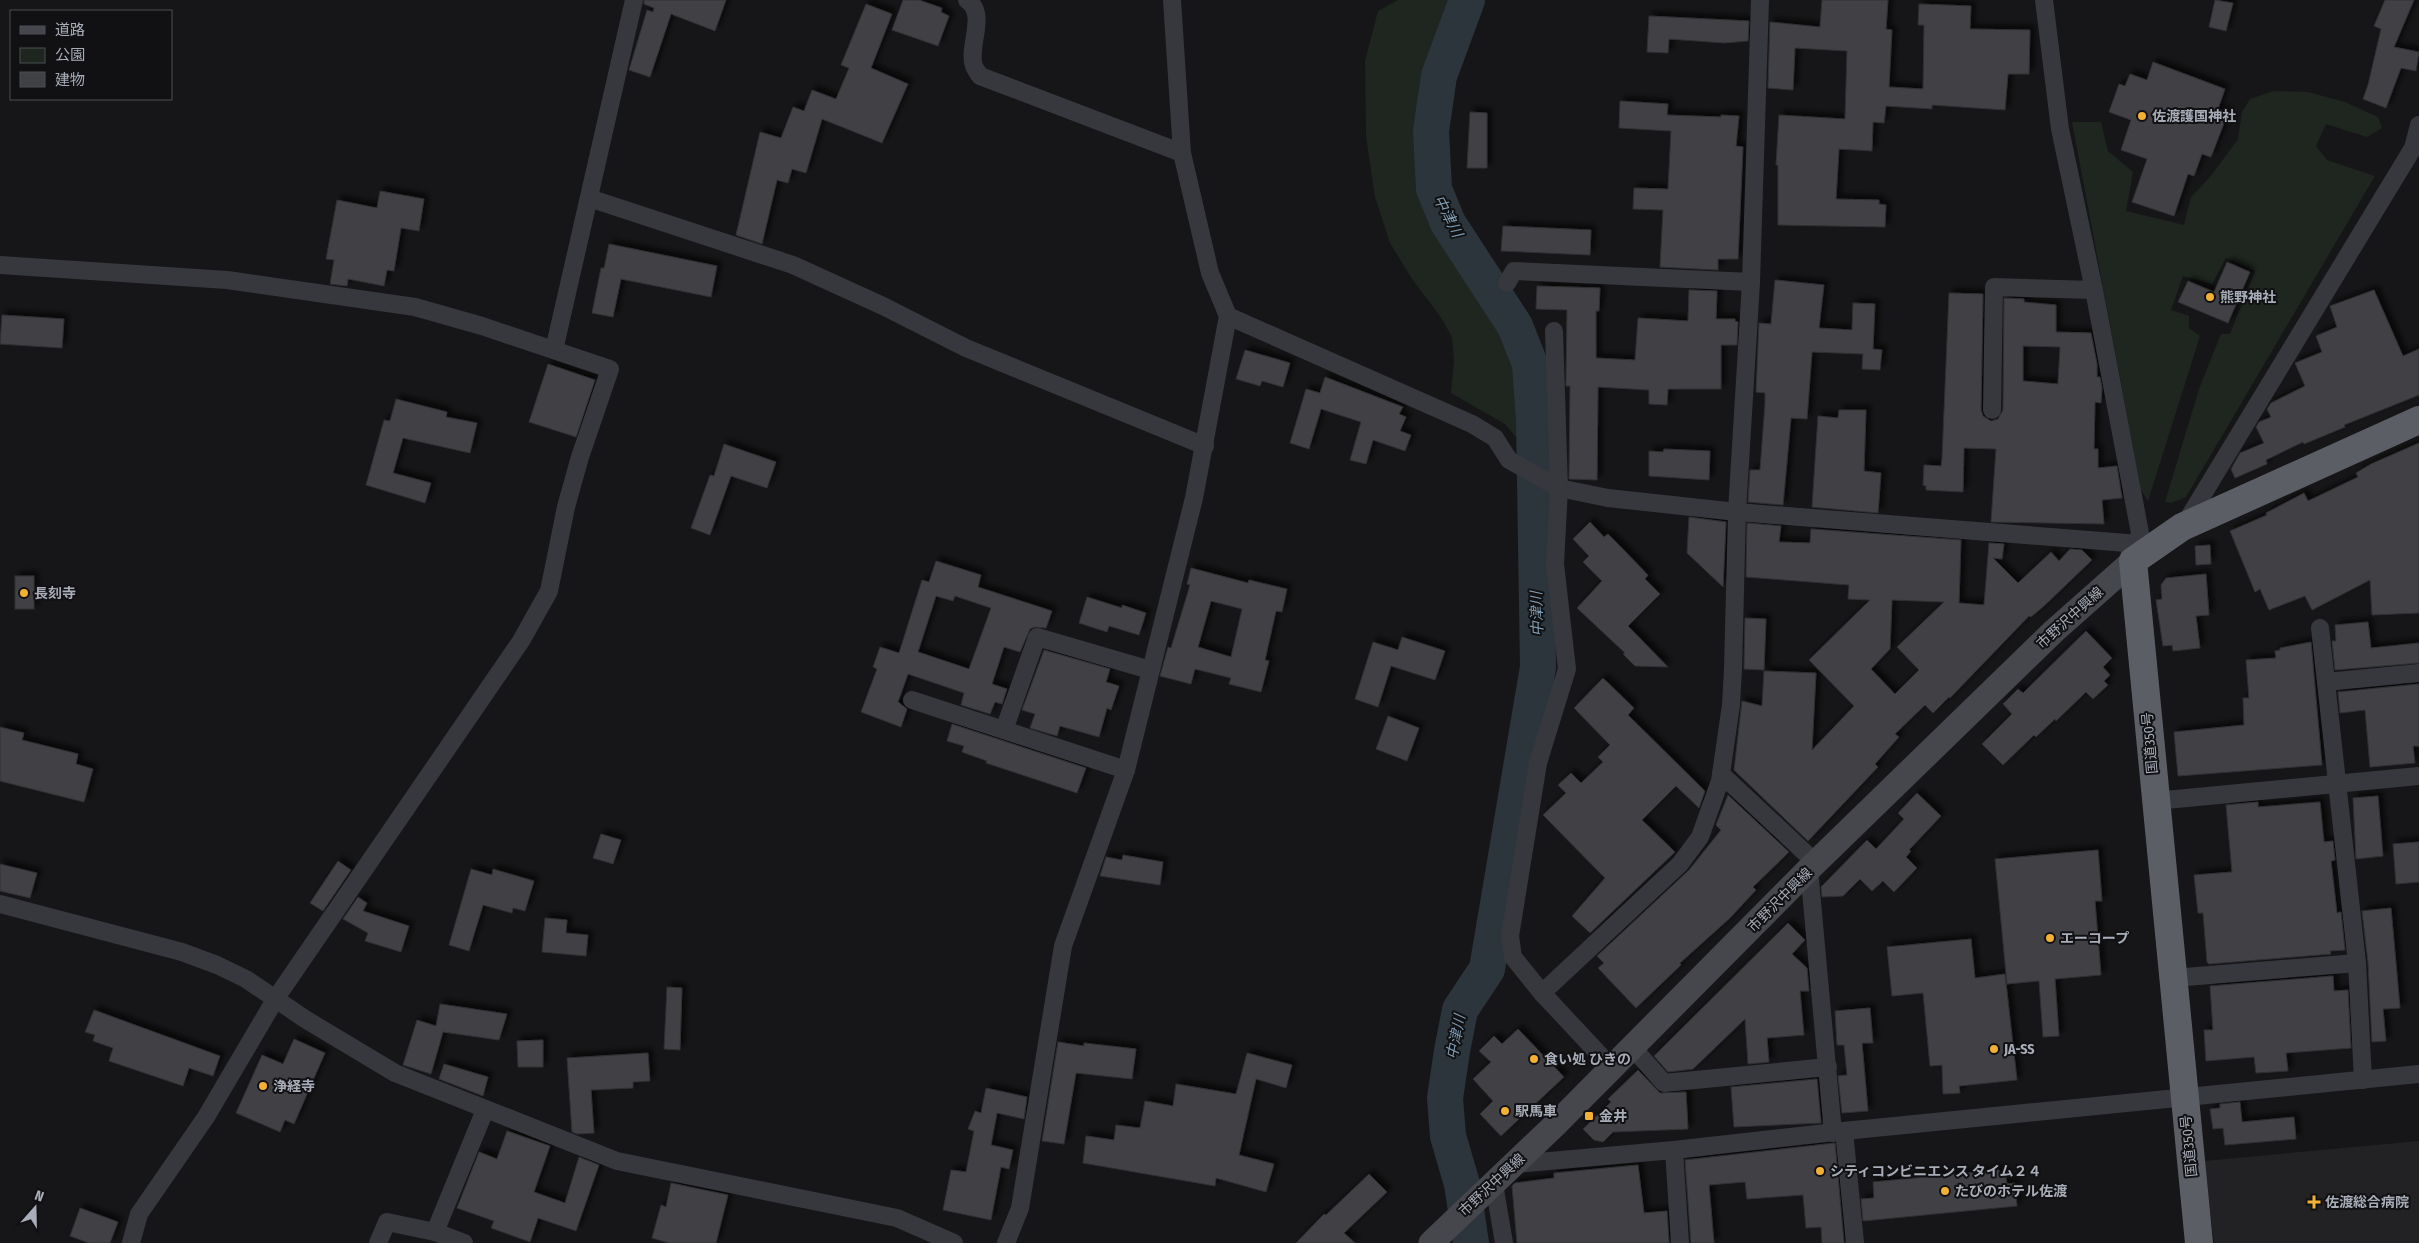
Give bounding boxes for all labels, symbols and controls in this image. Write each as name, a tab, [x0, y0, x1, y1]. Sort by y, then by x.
legend	[10, 10, 172, 100]
text: 道路	[55, 21, 85, 39]
text: 公園	[55, 46, 85, 64]
text: 建物	[55, 71, 85, 89]
place label: 佐渡護国神社	[2152, 108, 2236, 125]
marker: 佐渡護国神社	[2136, 110, 2148, 122]
water label: 中津川	[1430, 192, 1467, 242]
place label: 熊野神社	[2220, 289, 2276, 306]
marker: 熊野神社	[2204, 291, 2216, 303]
street label: 市野沢中興線	[2033, 584, 2107, 652]
place label: 長刻寺	[34, 585, 76, 602]
marker: 長刻寺	[18, 587, 30, 599]
water label: 中津川	[1527, 589, 1547, 637]
street label: 国道350号	[2139, 711, 2161, 775]
street label: 市野沢中興線	[1744, 864, 1816, 936]
place label: エーコープ	[2060, 930, 2129, 947]
marker: エーコープ	[2044, 932, 2056, 944]
water label: 中津川	[1443, 1011, 1470, 1061]
place label: JA-SS	[2003, 1041, 2035, 1058]
marker: JA-SS	[1988, 1043, 2000, 1055]
place label: 食い処 ひきの	[1544, 1051, 1631, 1068]
marker: 食い処 ひきの	[1528, 1053, 1540, 1065]
place label: 浄経寺	[273, 1078, 315, 1095]
marker: 浄経寺	[257, 1080, 269, 1092]
place label: 駅馬車	[1515, 1103, 1557, 1120]
marker: 駅馬車	[1499, 1105, 1511, 1117]
place label: 金井	[1599, 1108, 1627, 1125]
marker: 金井	[1583, 1110, 1595, 1122]
street label: 国道350号	[2177, 1114, 2201, 1178]
street label: 市野沢中興線	[1455, 1150, 1529, 1220]
place label: シティコンビニエンス タイム２４	[1830, 1163, 2042, 1180]
marker: シティコンビニエンス タイム２４	[1814, 1165, 1826, 1177]
north arrow	[10, 1183, 60, 1233]
place label: たびのホテル佐渡	[1955, 1183, 2068, 1200]
marker: たびのホテル佐渡	[1939, 1185, 1951, 1197]
text: N	[32, 1187, 46, 1206]
place label: 佐渡総合病院	[2325, 1194, 2409, 1211]
marker: 佐渡総合病院	[2307, 1195, 2321, 1209]

